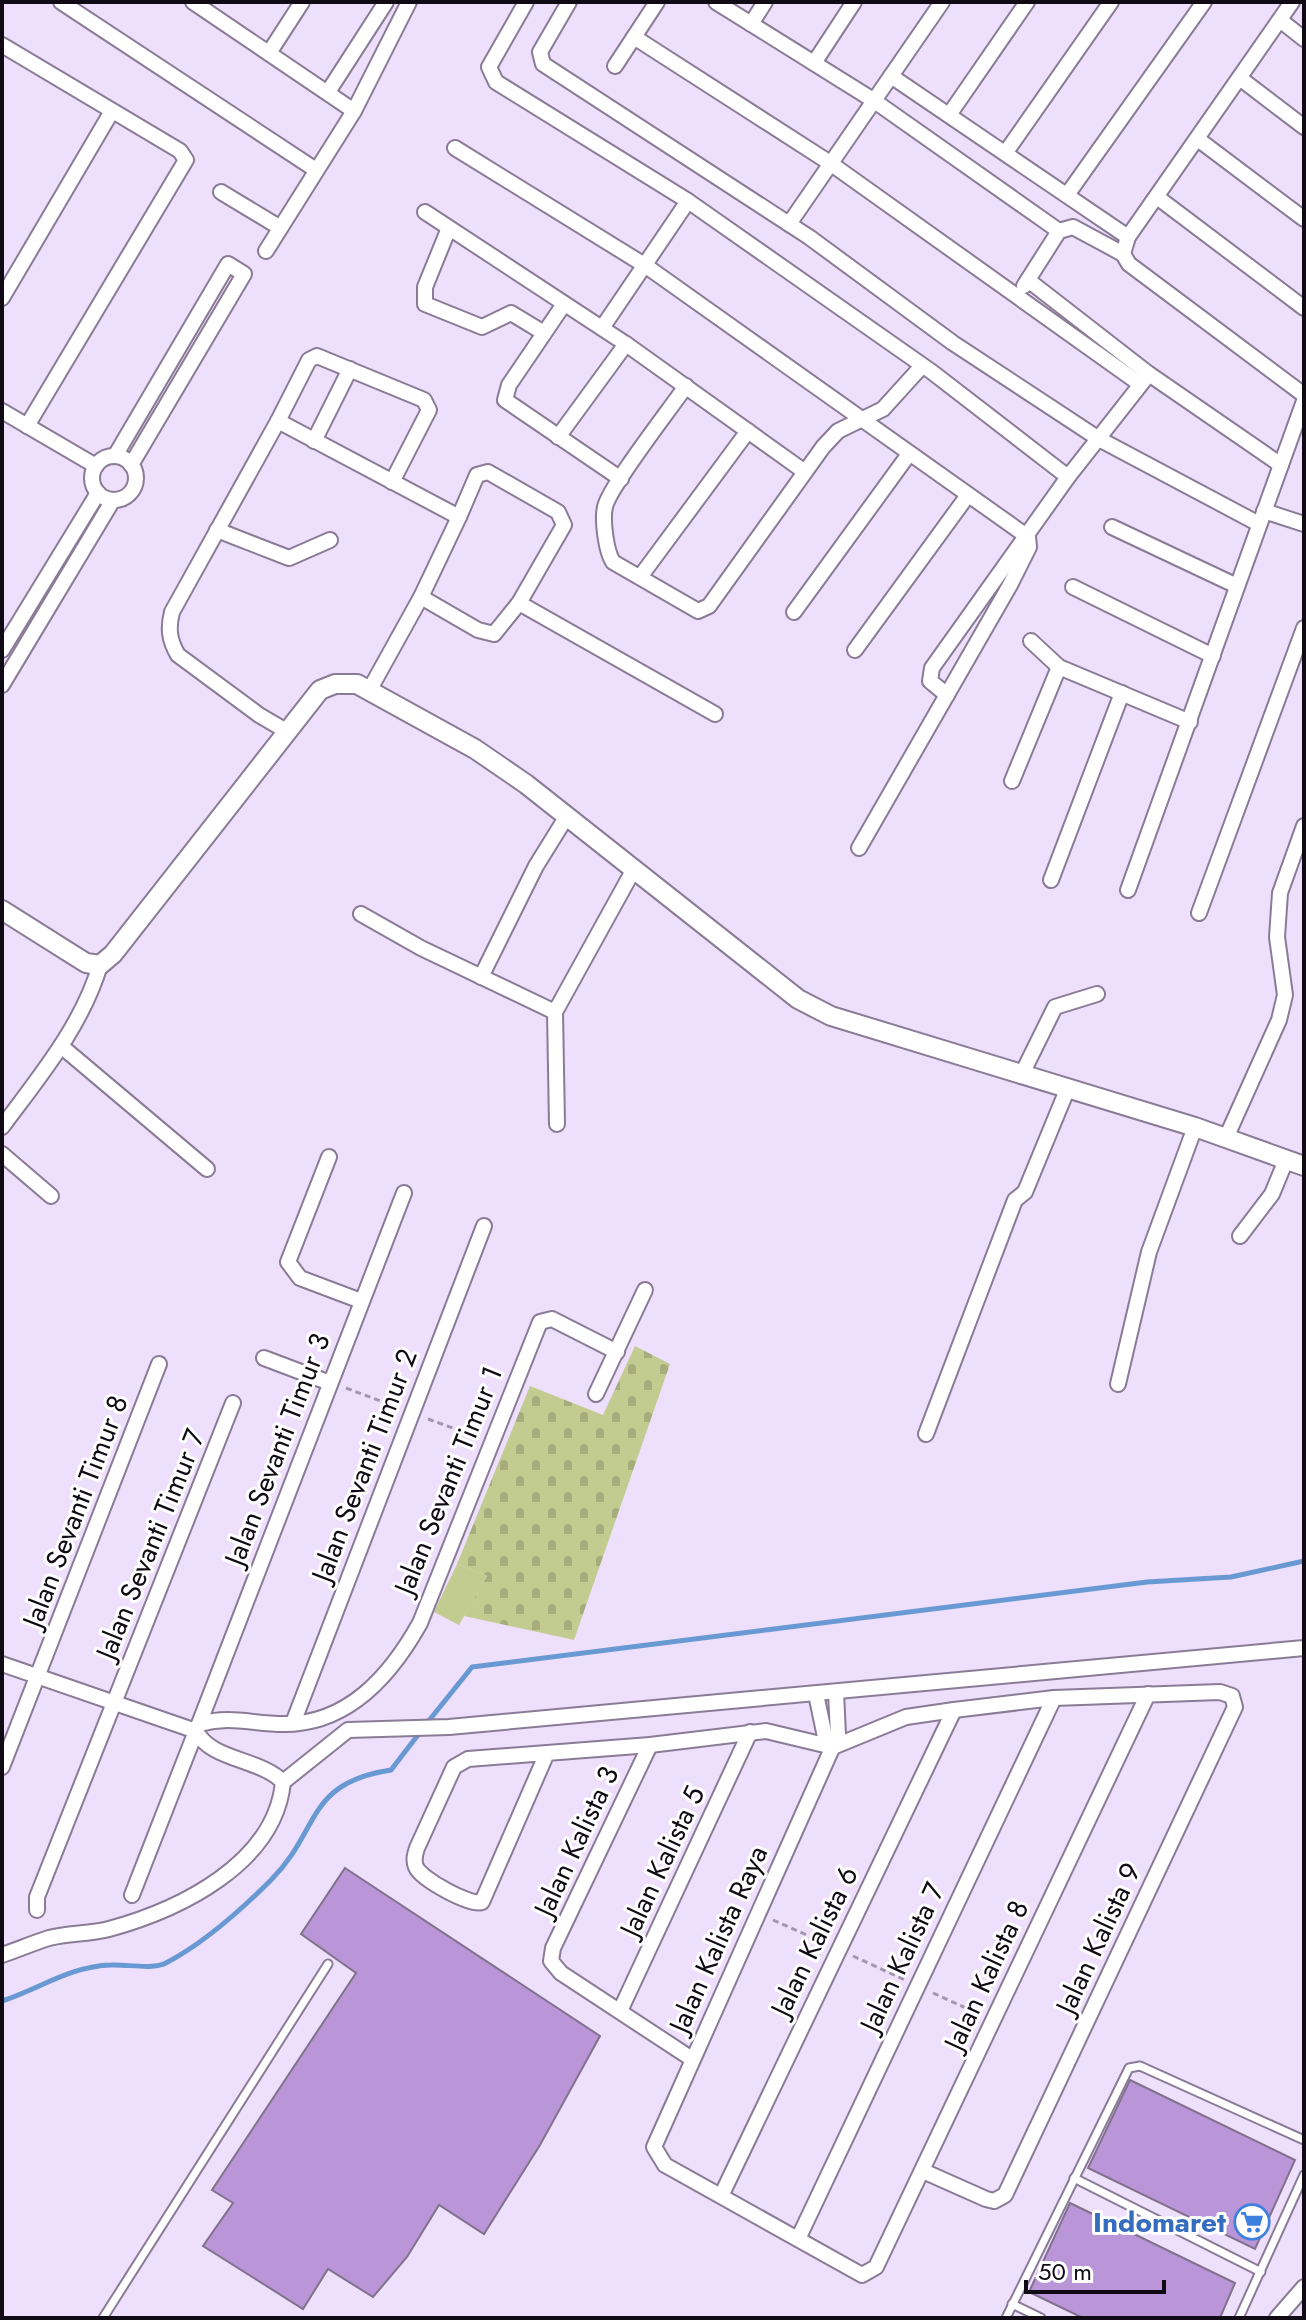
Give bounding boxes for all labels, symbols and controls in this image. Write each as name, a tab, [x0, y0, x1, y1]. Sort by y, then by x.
street label: Jalan Sevanti Timur 3	[213, 1327, 341, 1575]
street label: Jalan Sevanti Timur 2	[300, 1343, 428, 1591]
street label: Jalan Sevanti Timur 1	[382, 1360, 513, 1604]
street label: Jalan Sevanti Timur 8	[11, 1389, 139, 1637]
street label: Jalan Sevanti Timur 7	[84, 1423, 215, 1669]
street label: Jalan Kalista 3	[522, 1759, 629, 1927]
street label: Jalan Kalista 5	[608, 1779, 715, 1947]
street label: Jalan Kalista Raya	[657, 1839, 778, 2043]
street label: Jalan Kalista 9	[1044, 1856, 1151, 2024]
street label: Jalan Kalista 6	[759, 1859, 868, 2027]
street label: Jalan Kalista 7	[848, 1875, 955, 2042]
street label: Jalan Kalista 8	[932, 1893, 1039, 2061]
place label: Indomaret	[1093, 2202, 1226, 2243]
supermarket icon: Indomaret	[1233, 2203, 1271, 2241]
scale bar	[1026, 2244, 1164, 2294]
text: 50 m	[1038, 2254, 1092, 2289]

